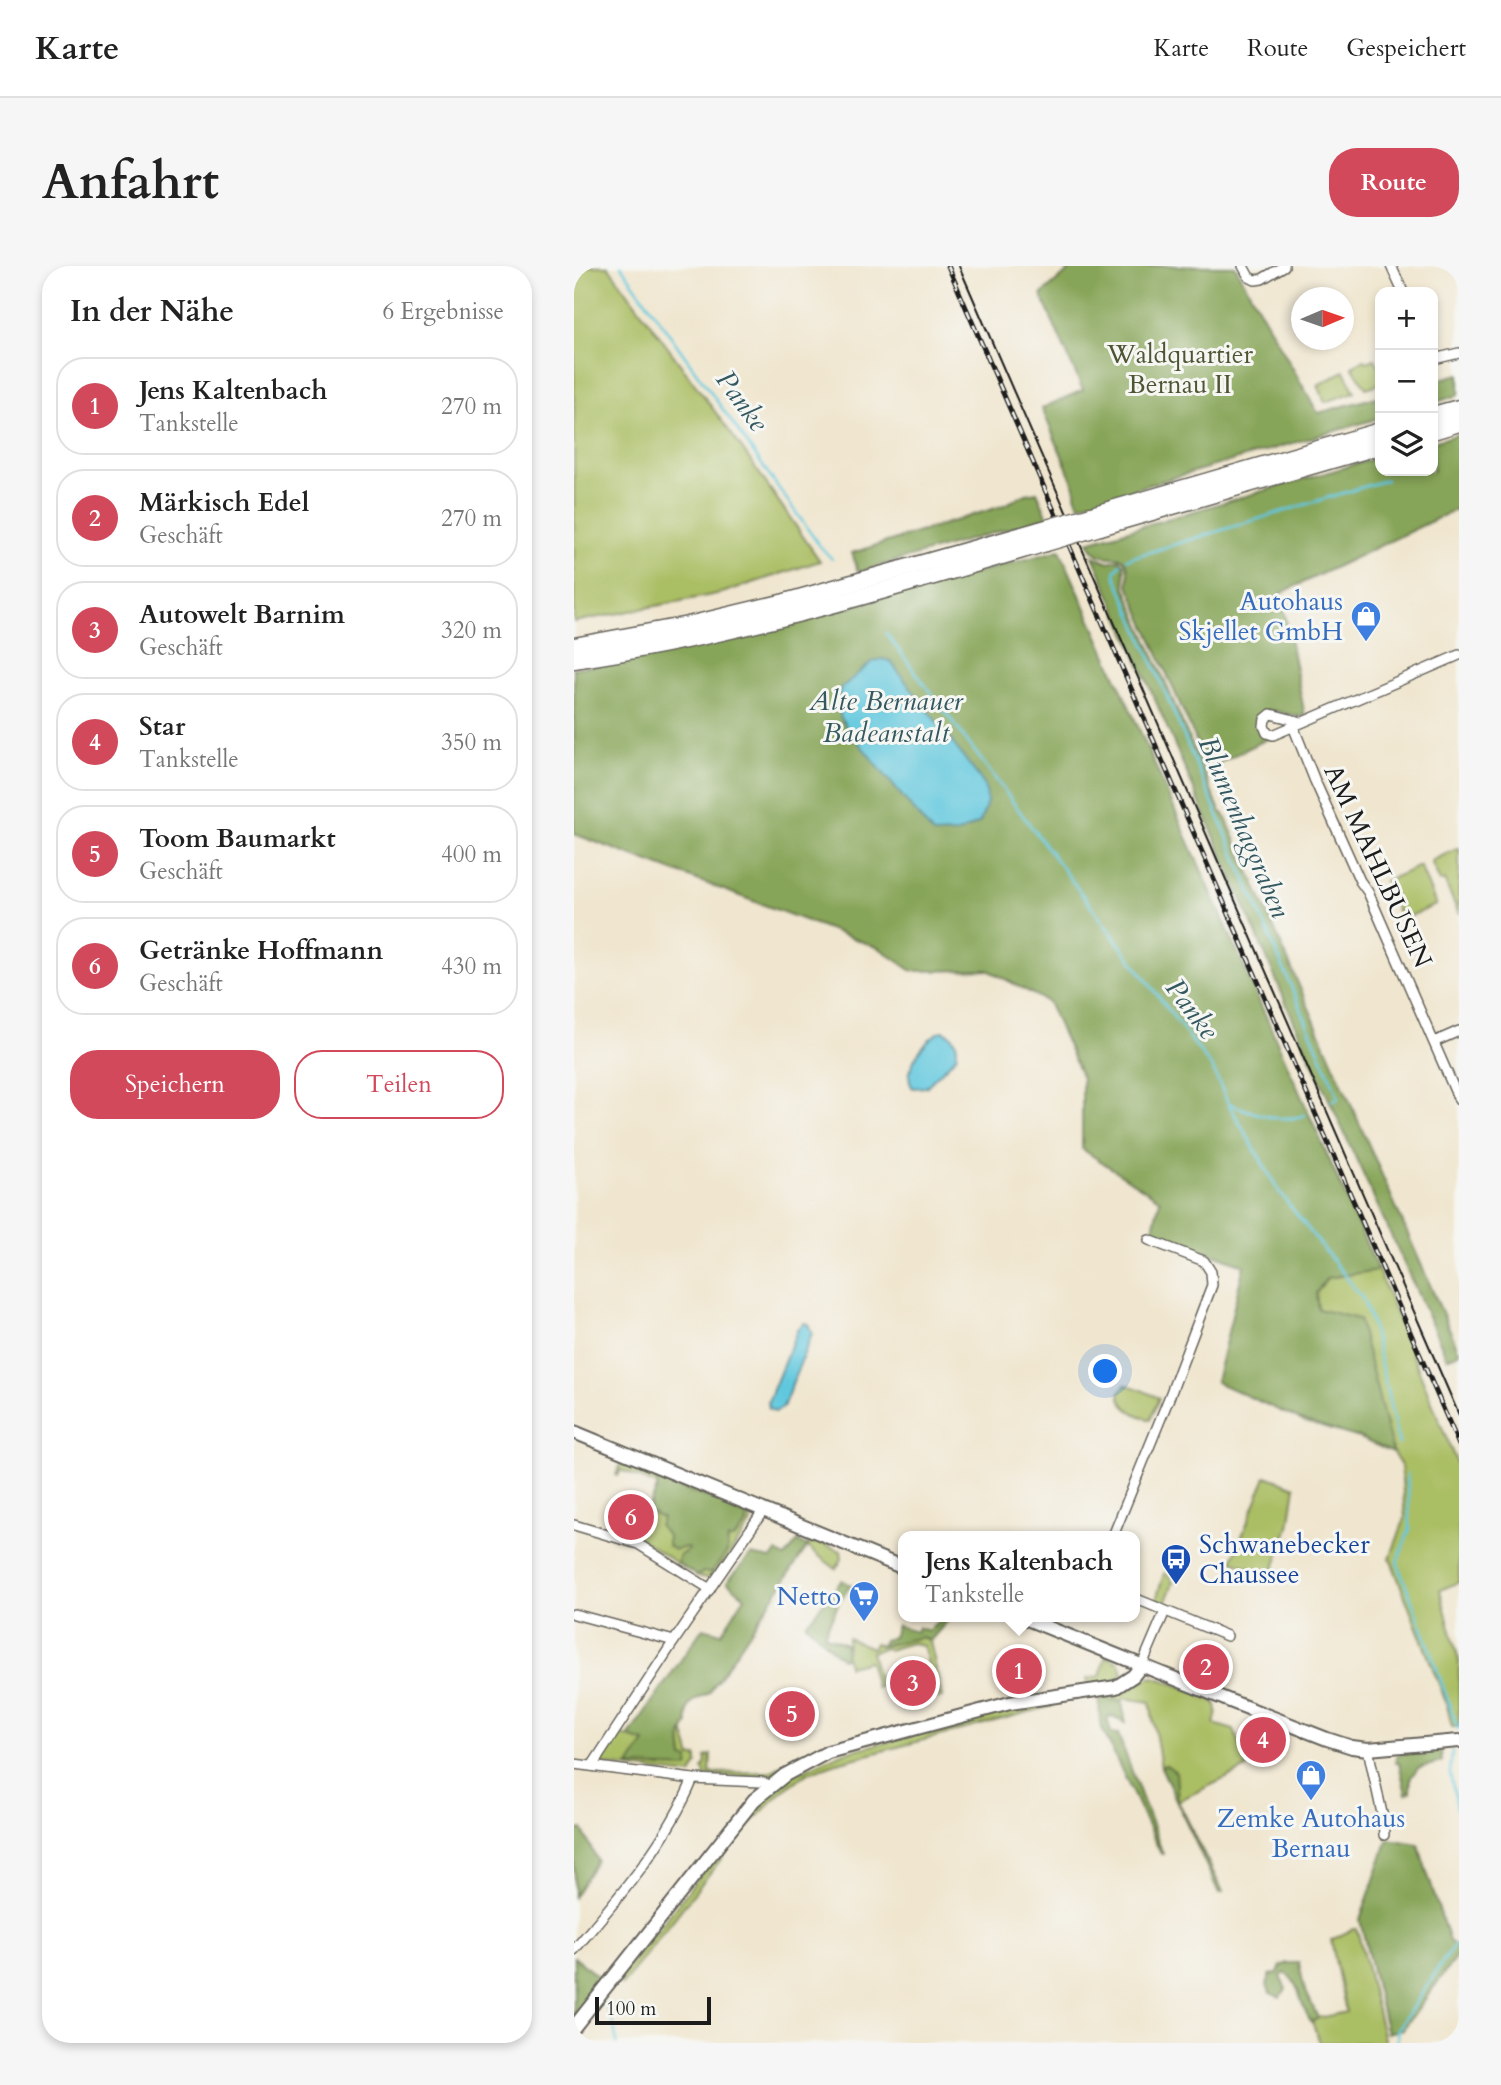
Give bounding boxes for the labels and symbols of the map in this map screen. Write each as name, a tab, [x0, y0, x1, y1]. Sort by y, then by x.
north arrow	[1291, 287, 1354, 350]
park label: Waldquartier Bernau II	[1106, 337, 1254, 402]
water label: Panke	[707, 363, 777, 440]
place label: Autohaus Skjellet GmbH	[1178, 584, 1343, 649]
shop icon: Autohaus Skjellet GmbH	[1349, 599, 1383, 643]
water label: Alte Bernauer Badeanstalt	[808, 682, 964, 752]
water label: Blumenhaggraben	[1189, 730, 1299, 924]
street label: AM MAHLBUSEN	[1316, 759, 1440, 973]
water label: Panke	[1157, 971, 1228, 1048]
your location	[1088, 1354, 1122, 1388]
pin: 6	[608, 1491, 654, 1543]
place label: Schwanebecker Chaussee	[1199, 1527, 1370, 1592]
bus stop icon: Schwanebecker Chaussee	[1159, 1542, 1193, 1586]
place label: Netto	[777, 1579, 841, 1614]
supermarket icon: Netto	[847, 1579, 881, 1623]
pin: 2	[1183, 1641, 1229, 1693]
pin: 1	[996, 1645, 1042, 1697]
pin: 3	[890, 1657, 936, 1709]
pin: 5	[769, 1688, 815, 1740]
pin: 4	[1240, 1714, 1286, 1766]
shop icon: Zemke Autohaus Bernau	[1294, 1758, 1328, 1802]
place label: Zemke Autohaus Bernau	[1217, 1801, 1405, 1866]
scale bar	[595, 1994, 710, 2026]

